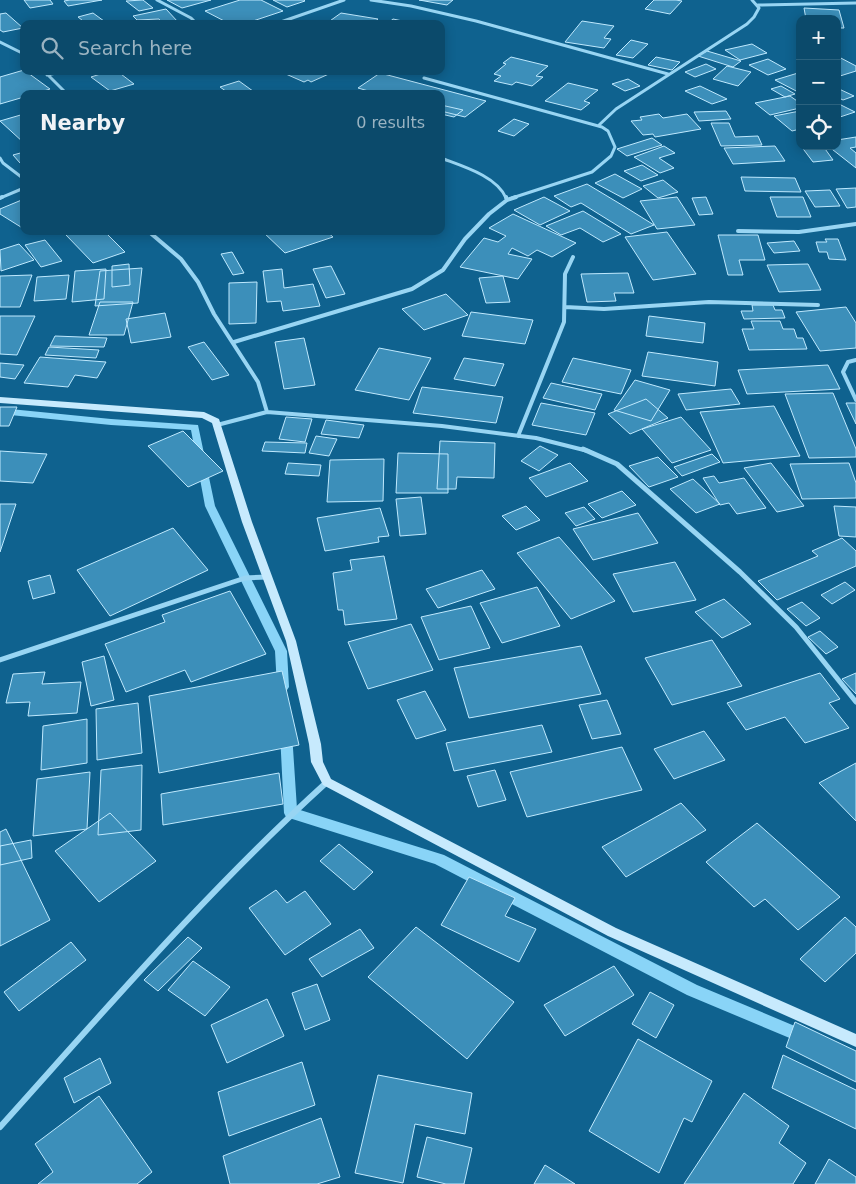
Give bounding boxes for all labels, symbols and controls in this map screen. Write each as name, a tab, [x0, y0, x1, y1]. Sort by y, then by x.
map controls	[796, 15, 841, 150]
button: +	[796, 15, 841, 60]
search box	[20, 20, 445, 75]
icon: search	[38, 34, 66, 62]
text: Search here	[78, 37, 192, 59]
button: −	[796, 60, 841, 105]
button: locate	[796, 105, 841, 150]
text: Nearby	[40, 111, 125, 135]
text: 0 results	[356, 113, 425, 132]

